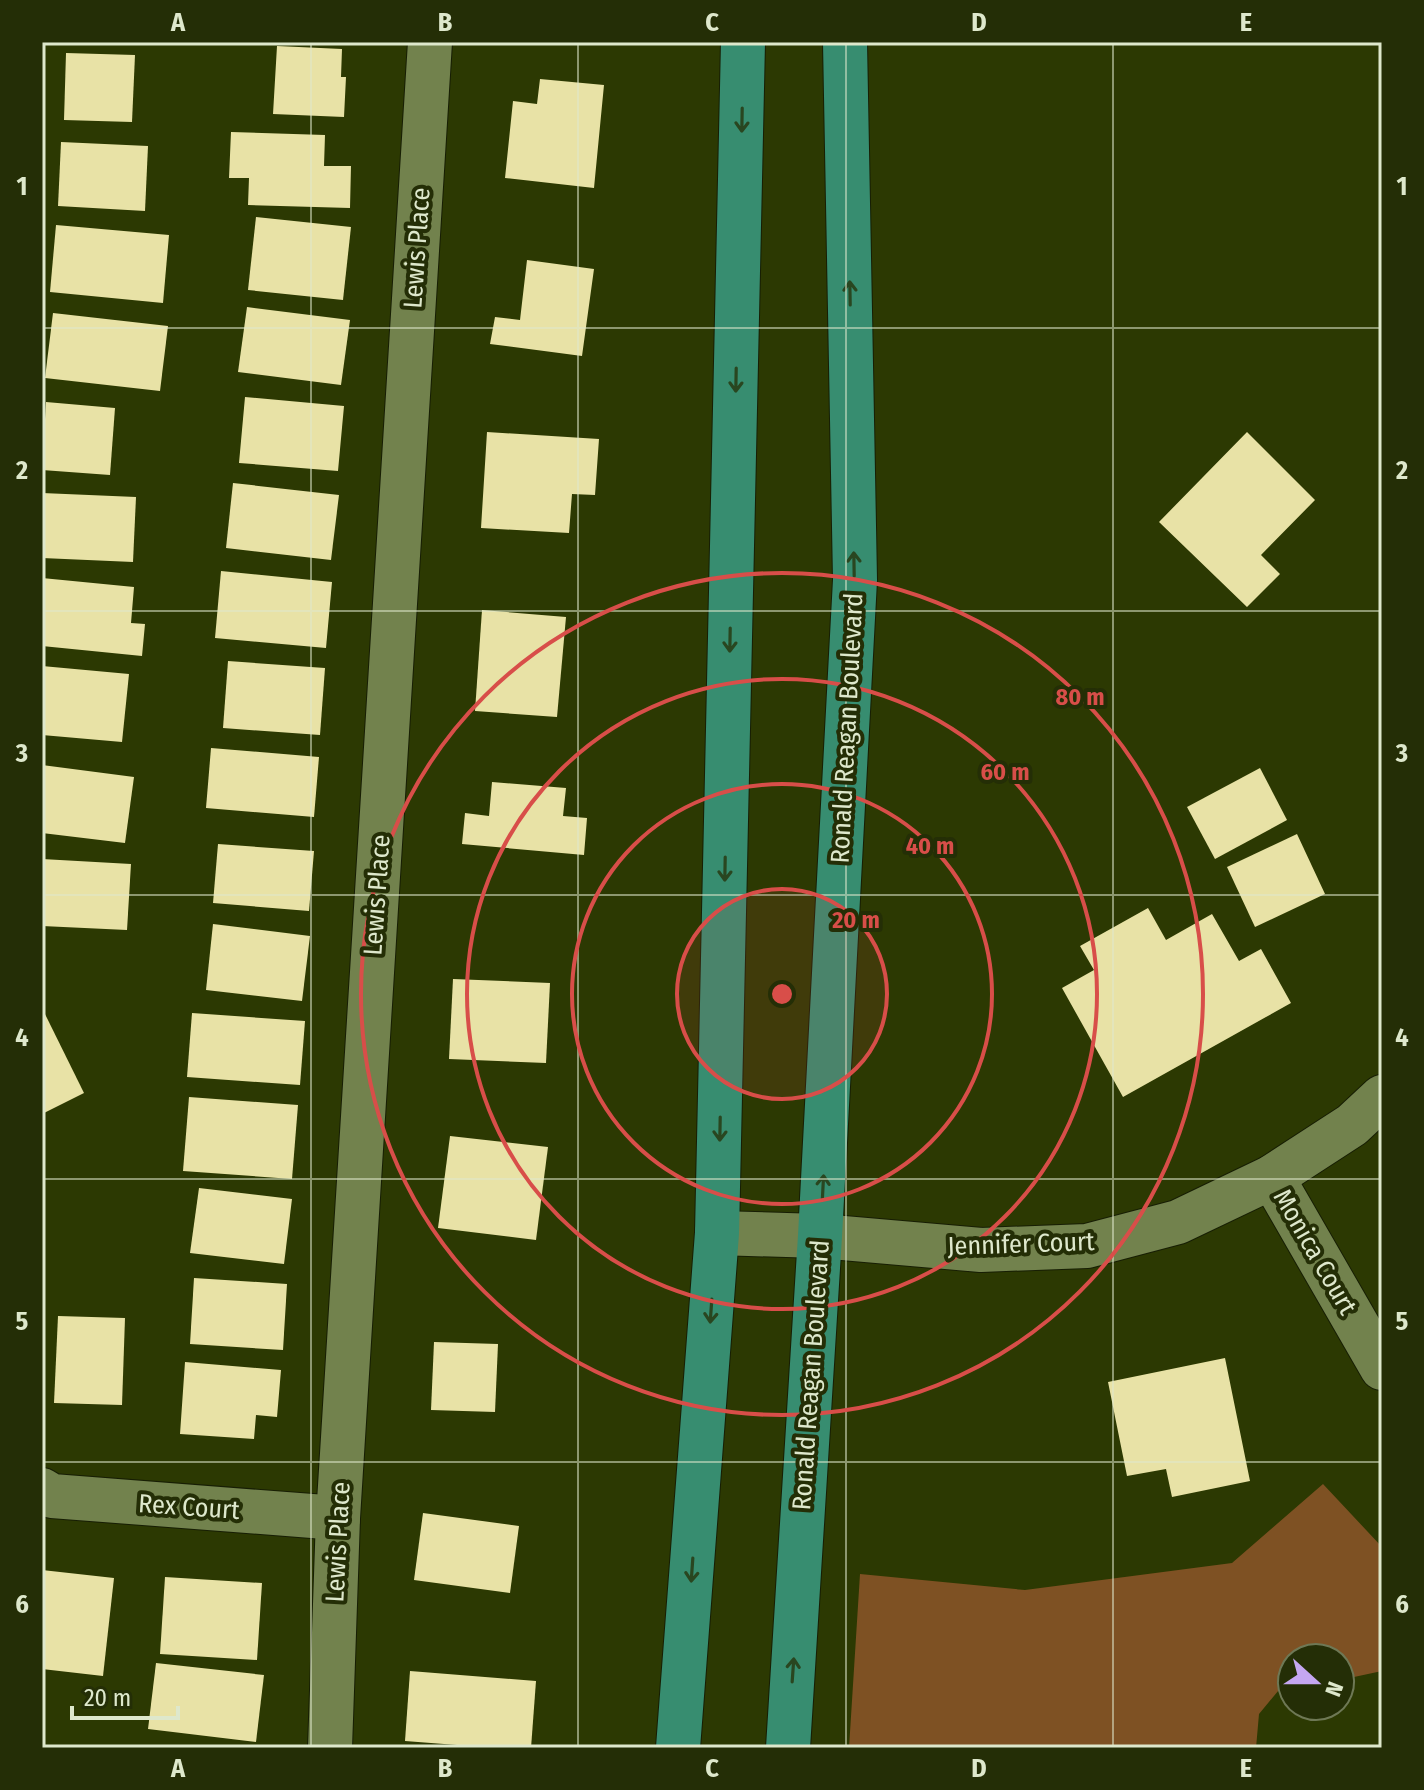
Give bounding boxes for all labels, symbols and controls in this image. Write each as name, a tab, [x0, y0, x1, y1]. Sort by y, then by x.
text: A	[170, 7, 186, 38]
text: B	[438, 7, 453, 38]
text: C	[705, 7, 719, 38]
text: D	[971, 7, 987, 38]
text: E	[1240, 7, 1252, 38]
one-way arrow	[734, 106, 749, 133]
text: 1	[17, 171, 28, 202]
text: 1	[1397, 171, 1408, 202]
street label: Lewis Place	[397, 187, 437, 309]
one-way arrow	[842, 280, 857, 307]
one-way arrow	[728, 366, 744, 393]
text: 2	[15, 455, 28, 486]
text: 2	[1395, 455, 1408, 486]
one-way arrow	[846, 551, 862, 578]
street label: Ronald Reagan Boulevard	[824, 592, 870, 864]
one-way arrow	[722, 626, 738, 653]
text: 80 m	[1055, 683, 1105, 711]
text: 3	[15, 738, 28, 769]
text: 3	[1395, 738, 1408, 769]
text: 60 m	[981, 758, 1029, 786]
text: 40 m	[906, 832, 954, 860]
street label: Lewis Place	[357, 834, 397, 956]
one-way arrow	[717, 855, 733, 882]
text: 20 m	[831, 906, 880, 934]
centre of rings	[768, 980, 796, 1008]
text: 4	[15, 1022, 29, 1053]
text: 4	[1395, 1022, 1409, 1053]
one-way arrow	[712, 1115, 727, 1142]
one-way arrow	[815, 1174, 830, 1201]
street label: Monica Court	[1267, 1184, 1364, 1321]
street label: Jennifer Court	[947, 1226, 1096, 1262]
street label: Ronald Reagan Boulevard	[786, 1239, 836, 1511]
one-way arrow	[704, 1297, 719, 1324]
text: 5	[16, 1306, 29, 1337]
text: 5	[1396, 1306, 1409, 1337]
street label: Lewis Place	[319, 1481, 357, 1603]
street label: Rex Court	[137, 1488, 241, 1526]
one-way arrow	[684, 1556, 699, 1583]
text: 6	[15, 1589, 29, 1620]
text: 6	[1395, 1589, 1409, 1620]
north arrow	[1276, 1642, 1356, 1722]
one-way arrow	[786, 1657, 801, 1684]
scale bar	[72, 1670, 178, 1720]
text: N	[1319, 1678, 1349, 1700]
text: 20 m	[84, 1684, 131, 1712]
text: A	[170, 1753, 186, 1784]
text: B	[438, 1753, 453, 1784]
text: C	[705, 1753, 719, 1784]
text: D	[971, 1753, 987, 1784]
text: E	[1240, 1753, 1252, 1784]

